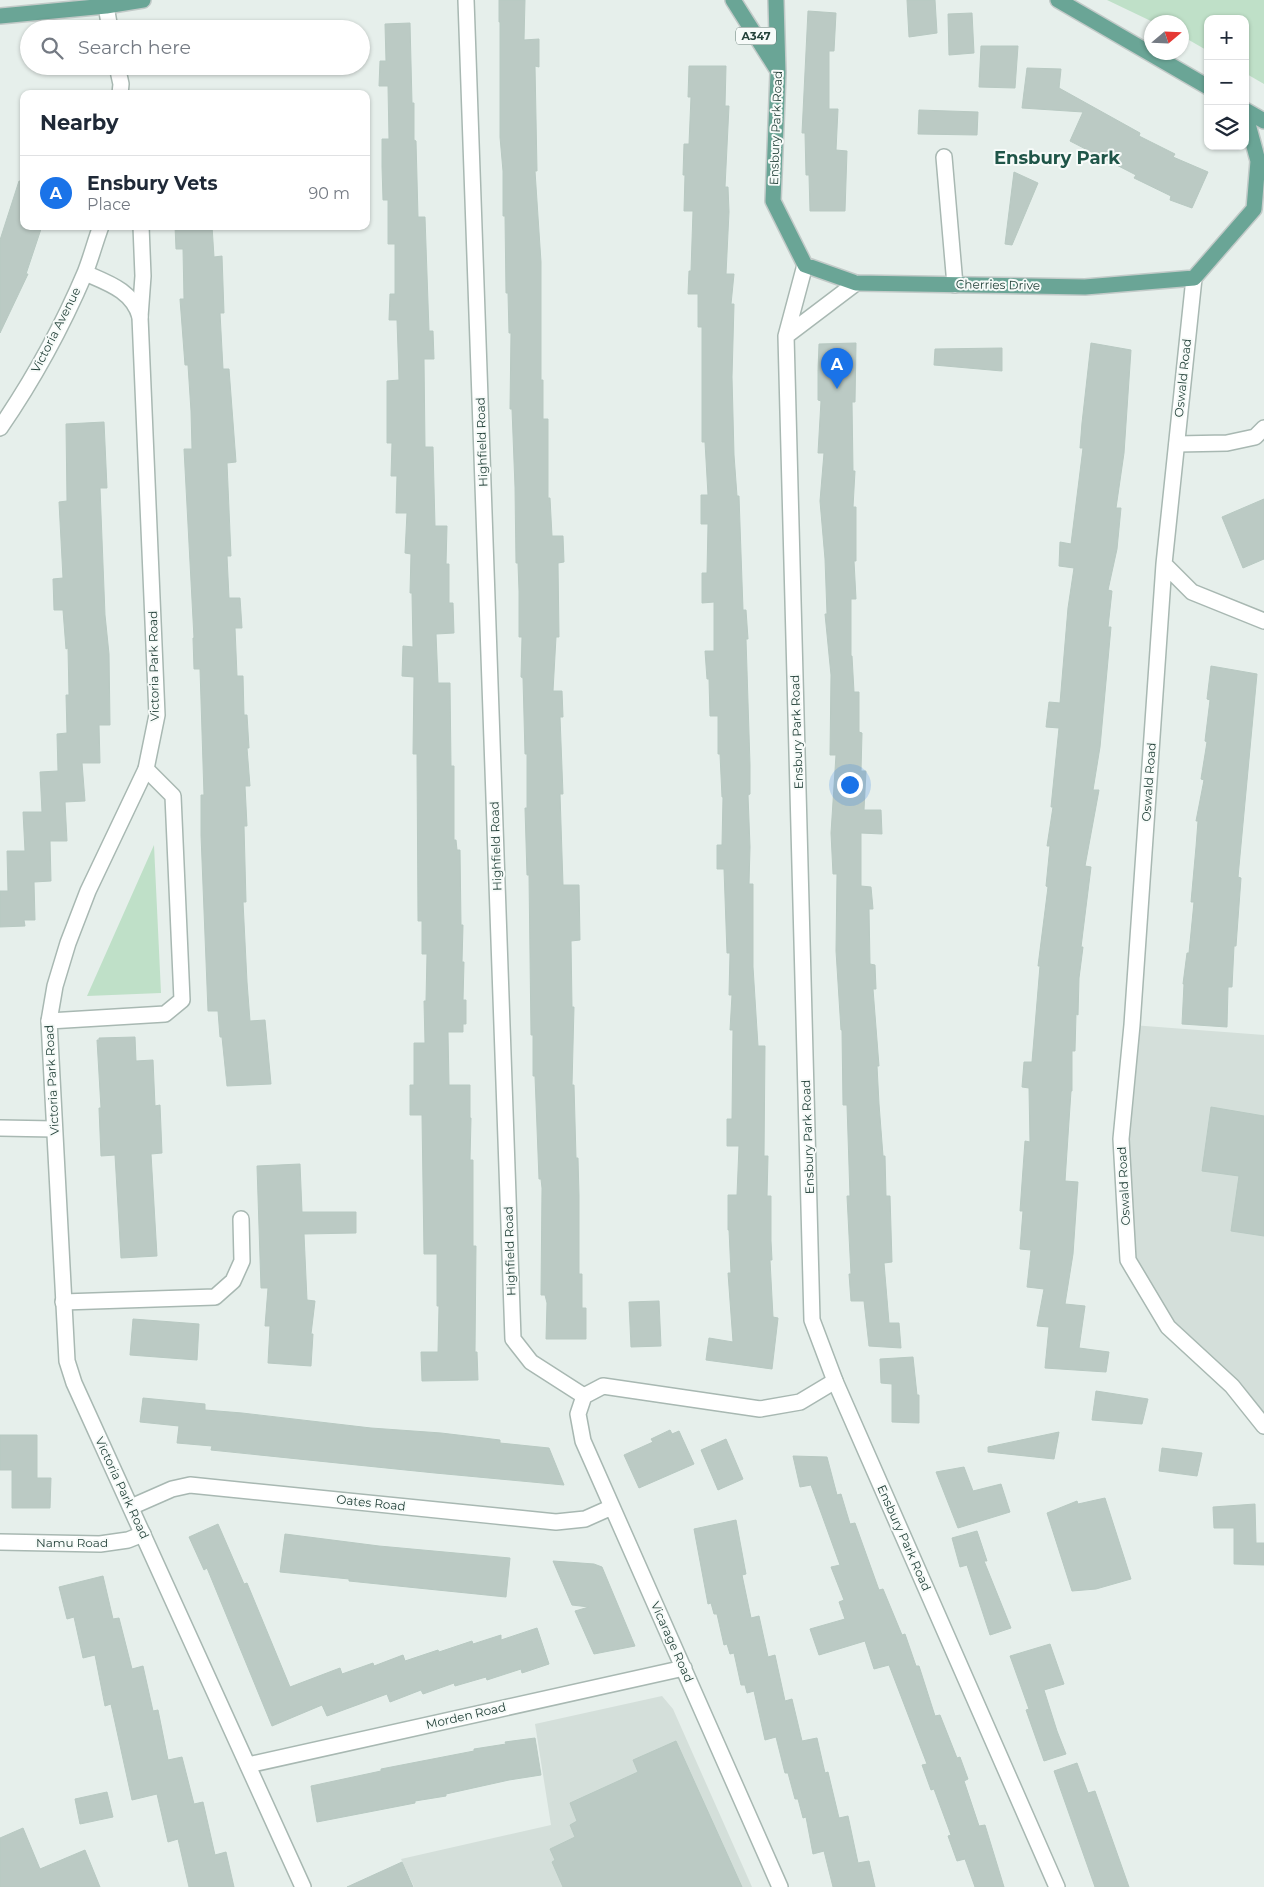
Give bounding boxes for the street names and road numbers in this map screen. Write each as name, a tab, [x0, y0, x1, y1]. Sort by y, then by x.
road number: A347	[736, 28, 776, 44]
street label: Ensbury Park Road	[766, 70, 785, 185]
street label: Cherries Drive	[956, 276, 1040, 293]
street label: Victoria Avenue	[28, 285, 84, 375]
street label: Oswald Road	[1171, 338, 1194, 418]
street label: Highfield Road	[472, 397, 491, 487]
street label: Victoria Park Road	[145, 611, 162, 721]
street label: Ensbury Park Road	[787, 675, 806, 790]
street label: Oswald Road	[1138, 742, 1159, 822]
street label: Highfield Road	[486, 801, 505, 891]
street label: Victoria Park Road	[41, 1024, 62, 1136]
street label: Ensbury Park Road	[798, 1080, 817, 1195]
street label: Oswald Road	[1114, 1146, 1133, 1226]
street label: Highfield Road	[500, 1206, 519, 1296]
street label: Victoria Park Road	[92, 1435, 153, 1541]
street label: Ensbury Park Road	[874, 1482, 935, 1593]
street label: Oates Road	[336, 1491, 406, 1514]
street label: Namu Road	[36, 1535, 108, 1550]
street label: Vicarage Road	[648, 1599, 697, 1684]
street label: Morden Road	[424, 1699, 507, 1732]

